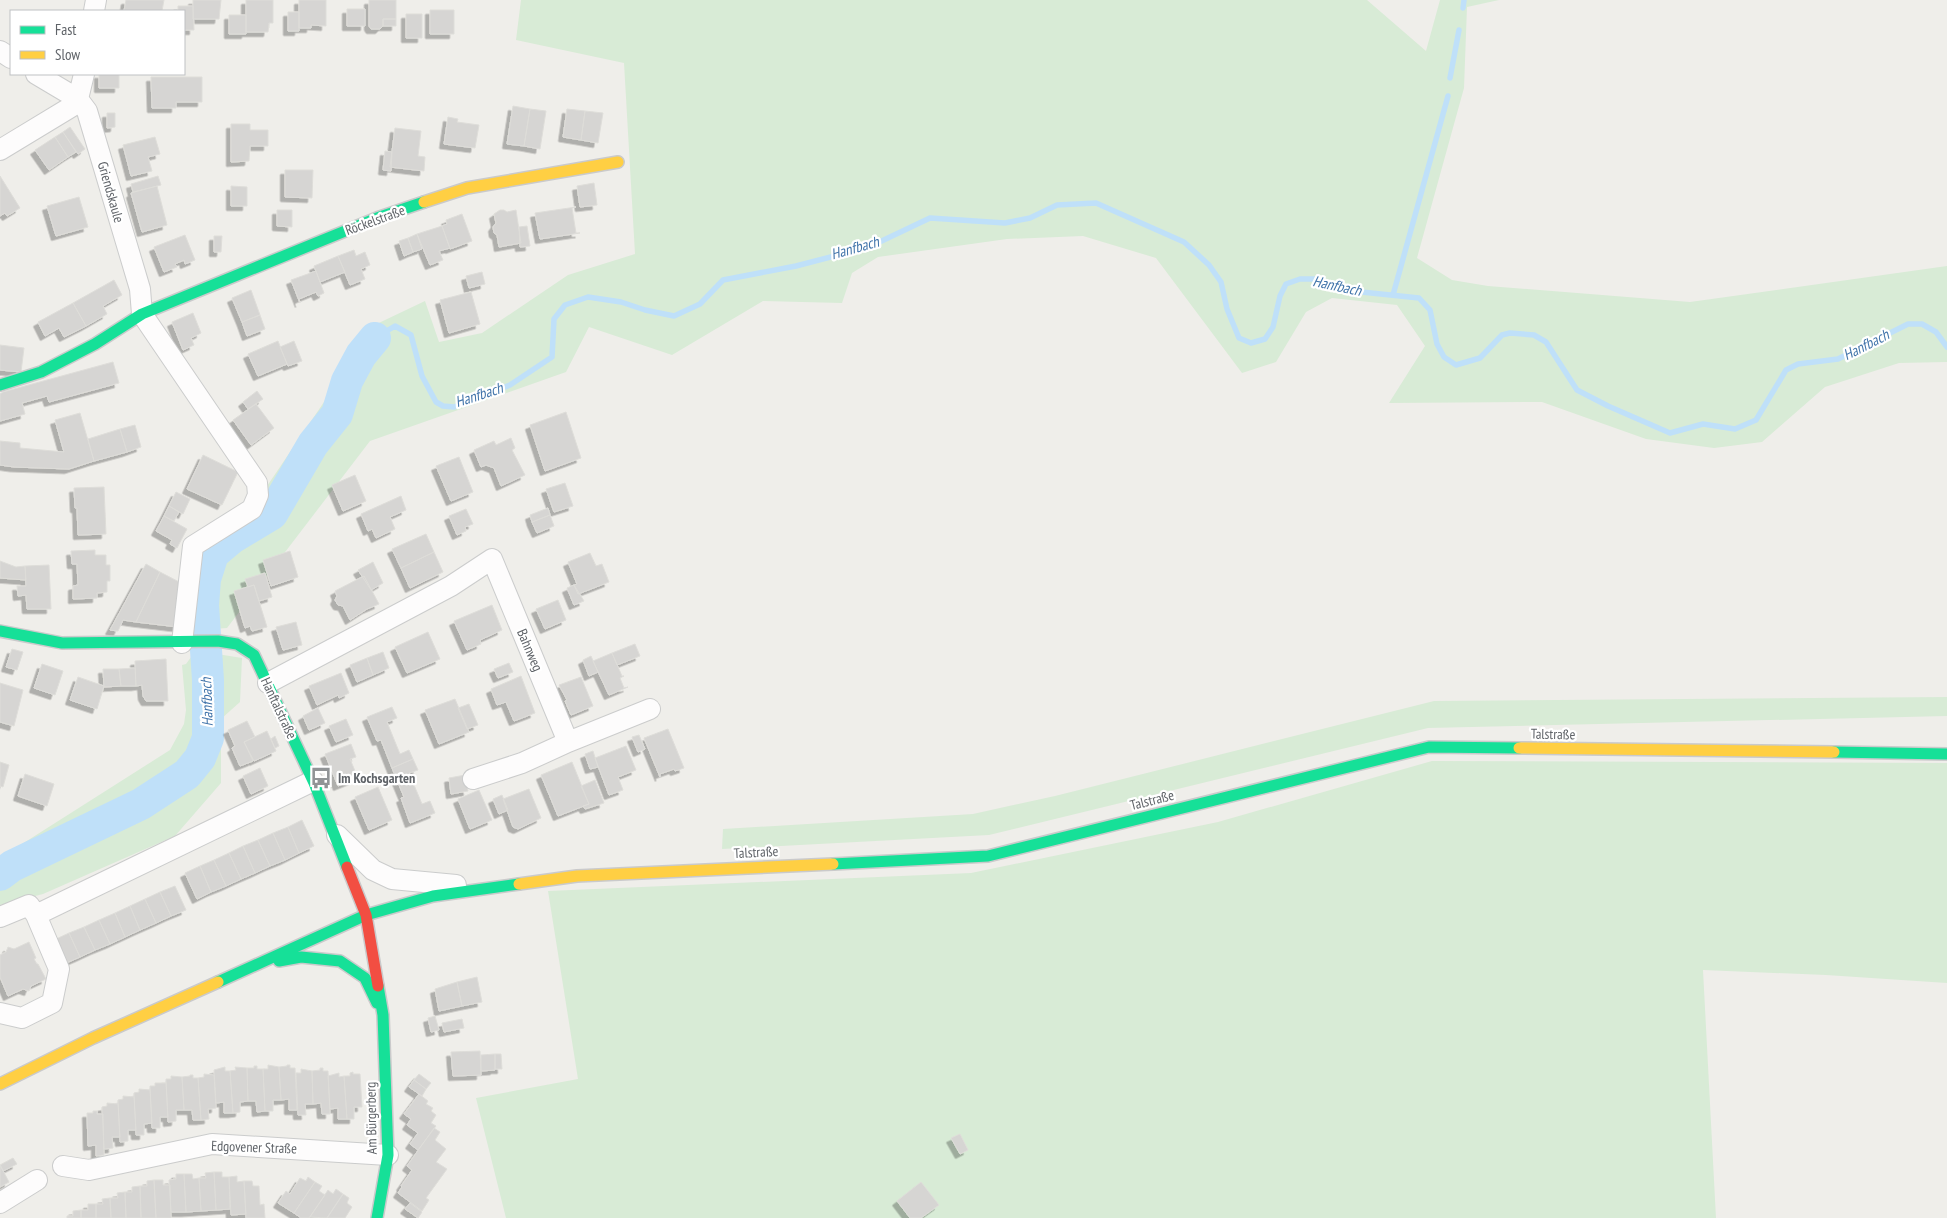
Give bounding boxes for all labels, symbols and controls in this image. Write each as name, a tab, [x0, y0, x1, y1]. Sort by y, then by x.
legend	[10, 10, 185, 75]
text: Fast	[55, 20, 76, 39]
text: Slow	[55, 45, 80, 64]
street label: Griendskaule	[94, 159, 128, 225]
street label: Röckelstraße	[343, 201, 407, 239]
water label: Hanfbach	[829, 231, 882, 263]
water label: Hanfbach	[1311, 271, 1364, 300]
water label: Hanfbach	[1840, 324, 1893, 364]
water label: Hanfbach	[453, 377, 506, 411]
street label: Bahnweg	[513, 626, 547, 674]
street label: Hanftalstraße	[257, 674, 301, 742]
water label: Hanfbach	[196, 676, 217, 727]
street label: Talstraße	[1531, 725, 1576, 743]
bus stop icon: Im Kochsgarten	[308, 765, 334, 791]
place label: Im Kochsgarten	[338, 769, 415, 787]
street label: Talstraße	[1128, 786, 1176, 814]
street label: Talstraße	[733, 842, 779, 862]
street label: Am Bürgerberg	[361, 1082, 381, 1154]
street label: Edgovener Straße	[211, 1137, 297, 1158]

